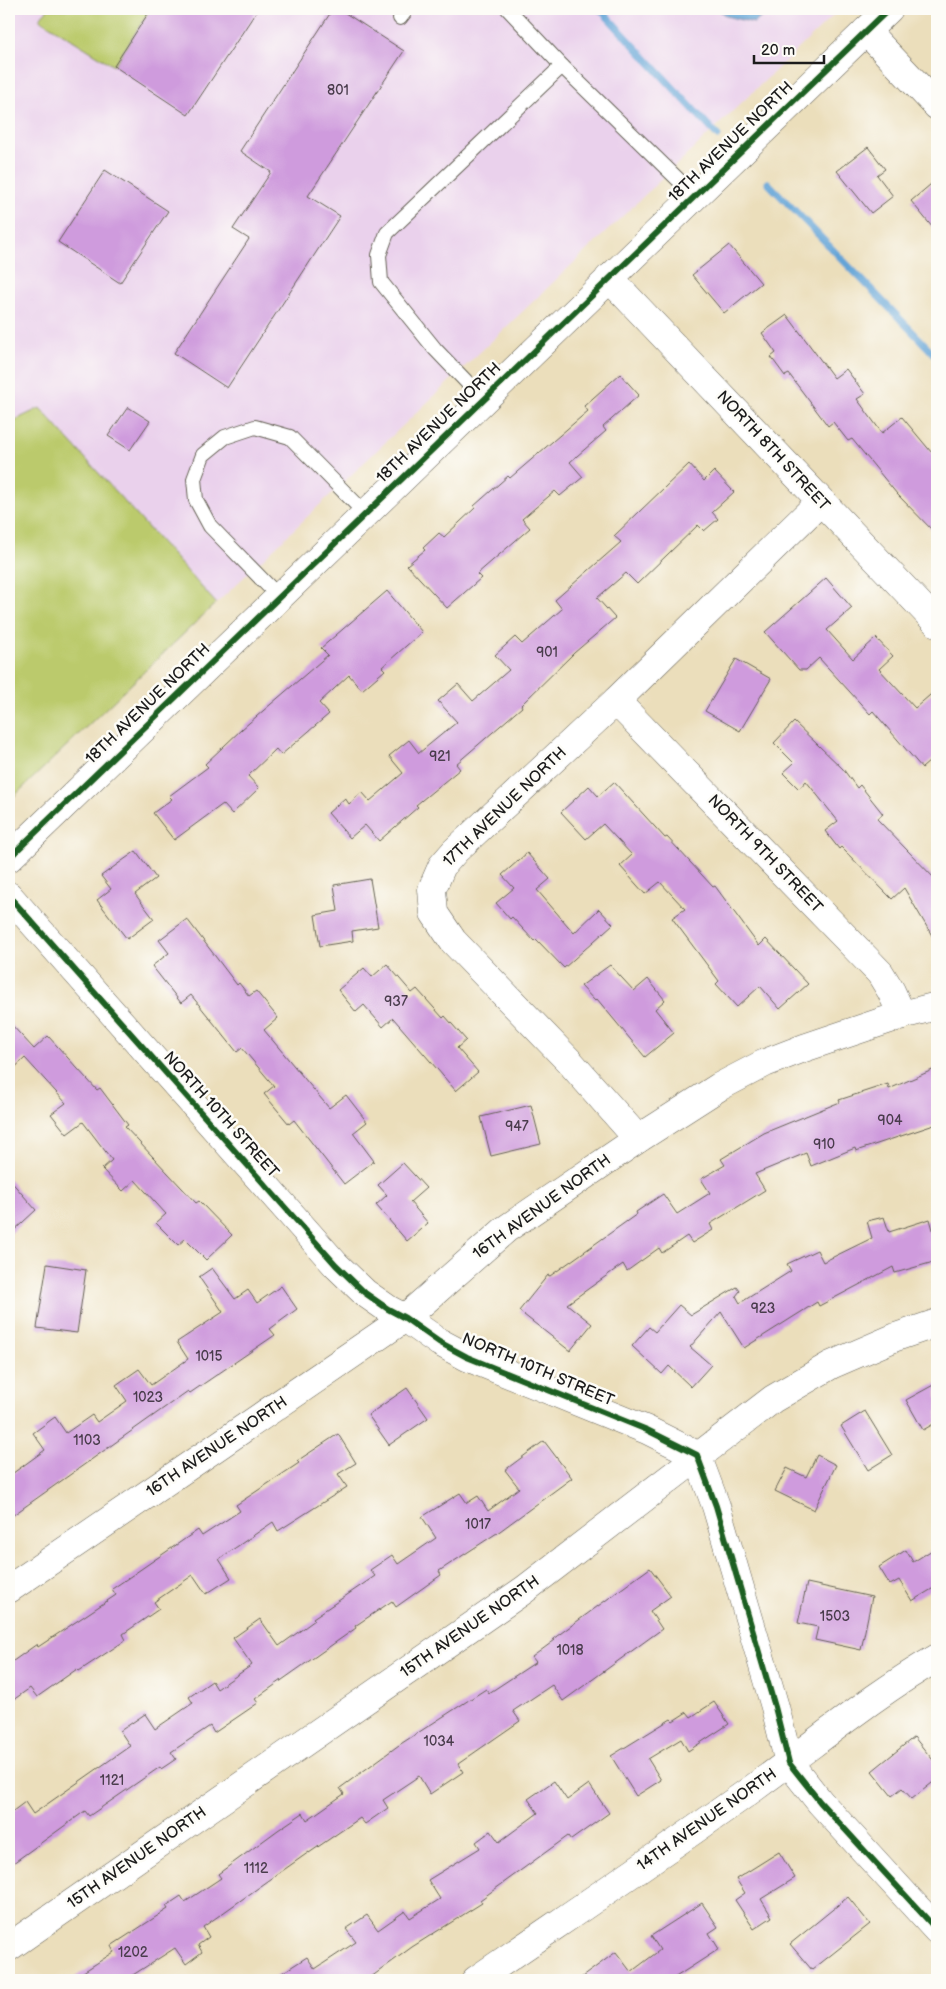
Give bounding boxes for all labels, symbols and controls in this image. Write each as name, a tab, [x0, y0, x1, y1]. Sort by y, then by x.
scale bar	[754, 32, 824, 64]
text: 20 m	[761, 41, 795, 60]
street label: 18TH AVENUE NORTH	[665, 78, 797, 206]
house number: 801	[327, 82, 349, 99]
street label: 18TH AVENUE NORTH	[373, 359, 505, 487]
street label: NORTH 8TH STREET	[713, 387, 834, 515]
street label: 18TH AVENUE NORTH	[82, 640, 214, 768]
house number: 901	[536, 644, 558, 661]
street label: 17TH AVENUE NORTH	[439, 743, 571, 871]
house number: 921	[429, 748, 451, 765]
street label: NORTH 9TH STREET	[704, 791, 827, 917]
house number: 937	[384, 993, 408, 1010]
street label: NORTH 10TH STREET	[159, 1048, 283, 1182]
house number: 904	[878, 1112, 903, 1129]
house number: 947	[505, 1118, 529, 1135]
house number: 910	[813, 1136, 835, 1153]
street label: 16TH AVENUE NORTH	[469, 1151, 615, 1263]
house number: 923	[751, 1300, 775, 1317]
street label: NORTH 10TH STREET	[459, 1329, 617, 1411]
house number: 1015	[195, 1348, 223, 1365]
house number: 1023	[133, 1389, 163, 1406]
street label: 16TH AVENUE NORTH	[143, 1393, 291, 1501]
house number: 1103	[73, 1432, 101, 1449]
house number: 1017	[465, 1516, 491, 1533]
street label: 15TH AVENUE NORTH	[397, 1572, 543, 1682]
house number: 1503	[820, 1608, 850, 1625]
house number: 1018	[556, 1642, 584, 1659]
house number: 1034	[424, 1733, 455, 1750]
street label: 14TH AVENUE NORTH	[634, 1765, 780, 1875]
house number: 1121	[100, 1772, 124, 1789]
street label: 15TH AVENUE NORTH	[64, 1803, 210, 1913]
house number: 1112	[244, 1860, 269, 1877]
house number: 1202	[118, 1944, 149, 1961]

